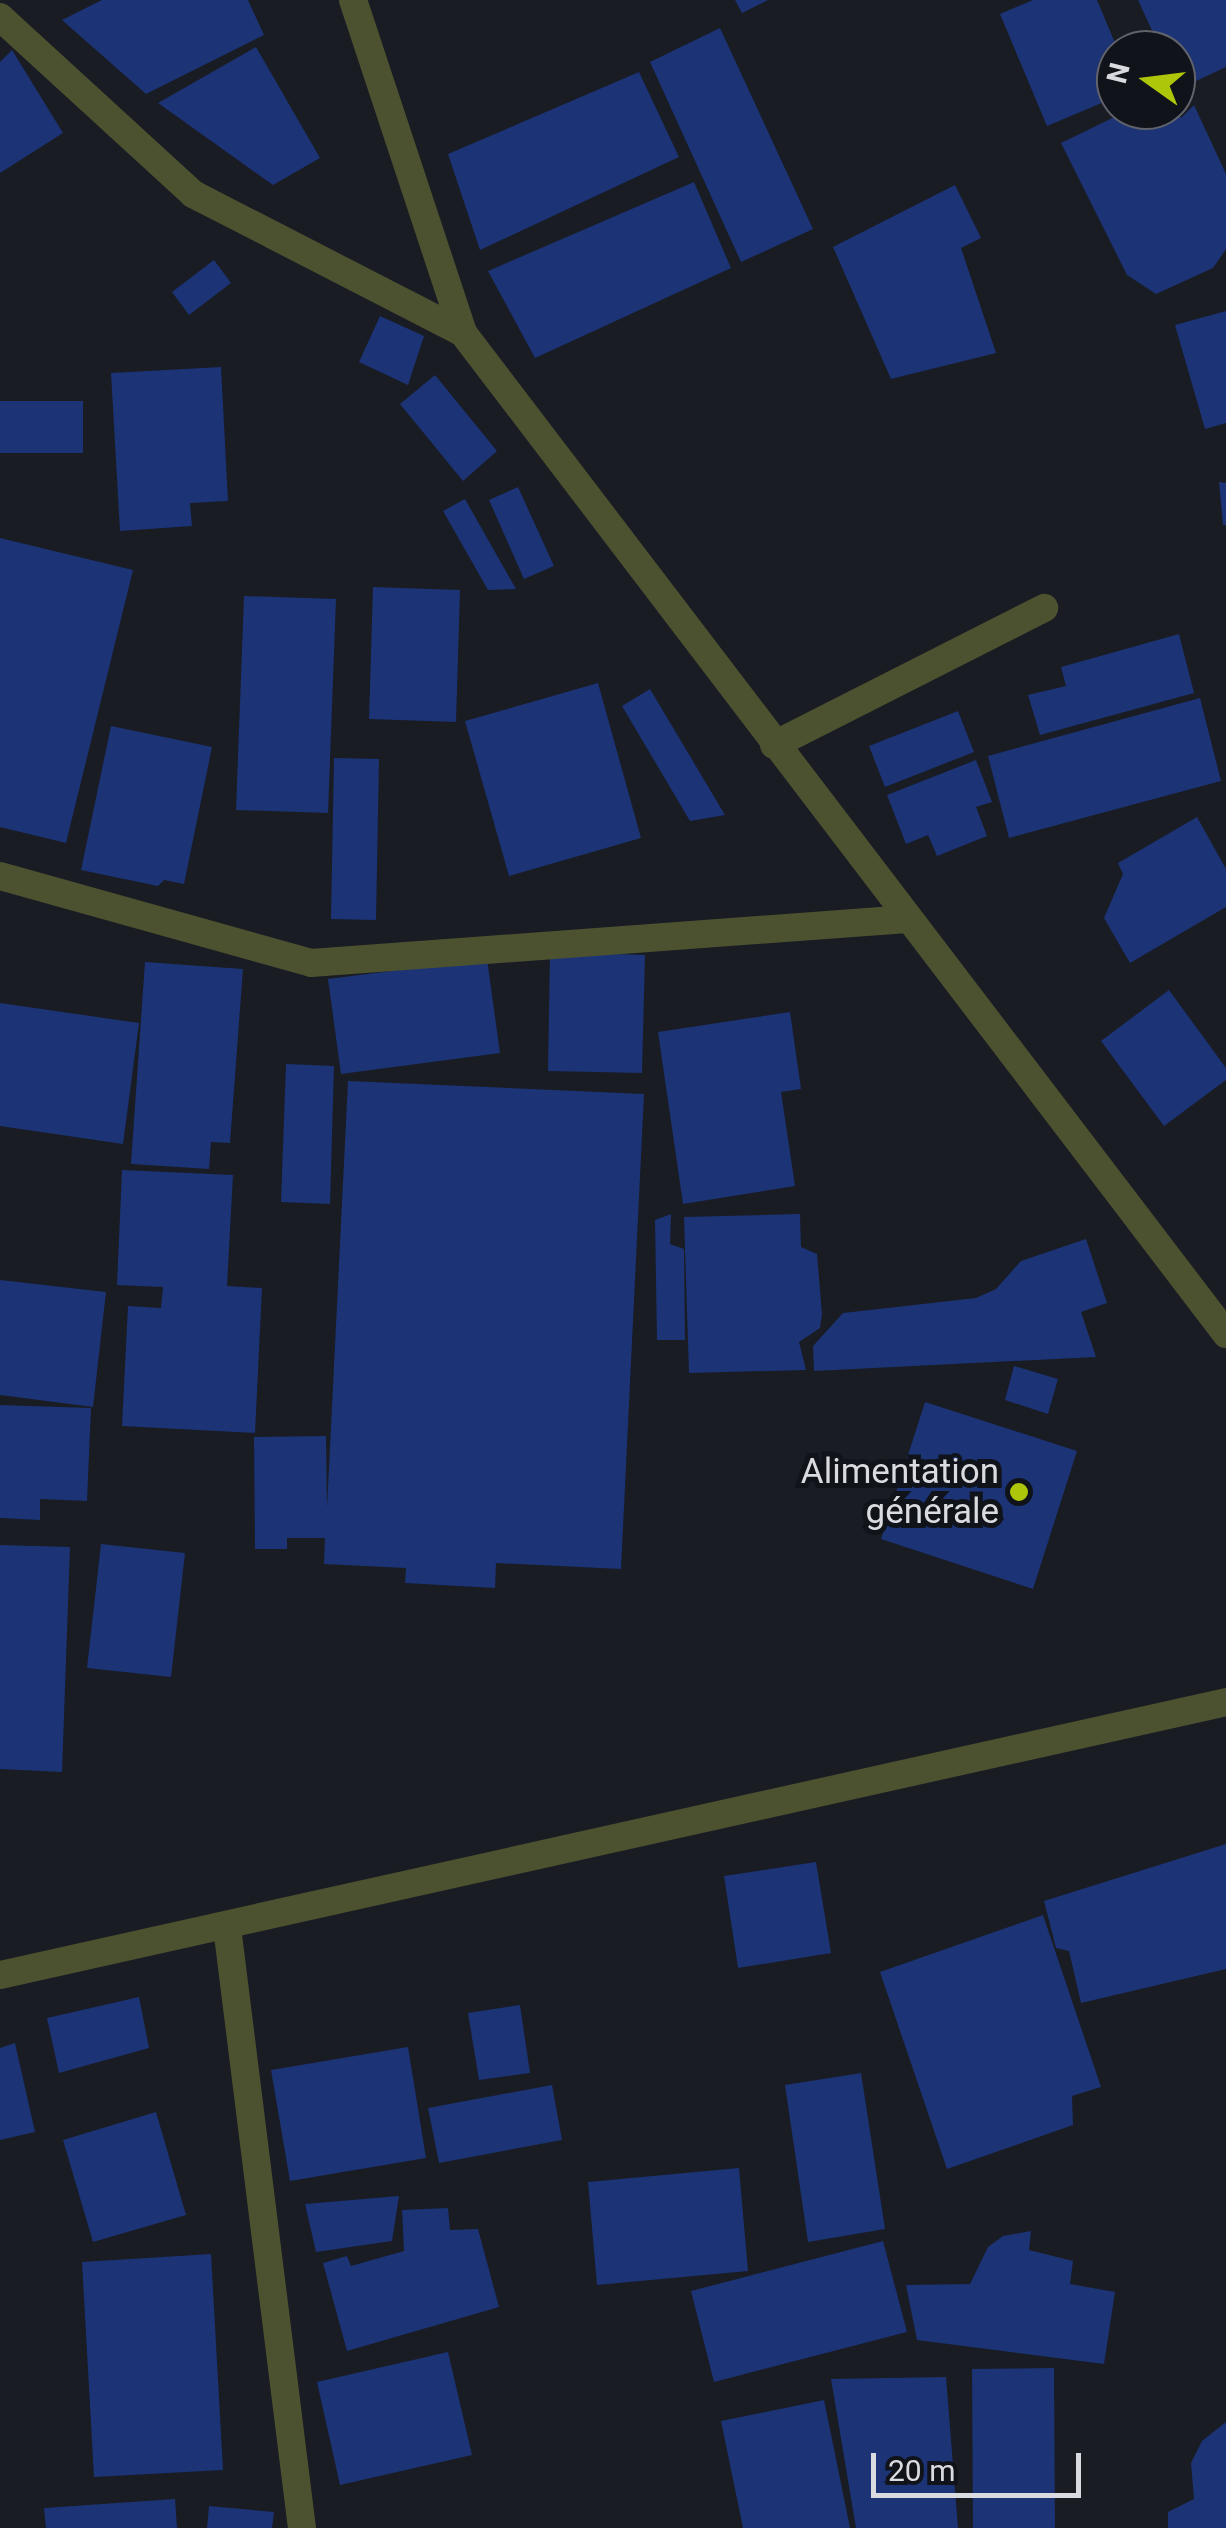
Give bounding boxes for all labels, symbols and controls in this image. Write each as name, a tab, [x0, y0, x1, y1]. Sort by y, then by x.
north arrow	[1096, 30, 1196, 130]
text: N	[1100, 60, 1137, 87]
place label: Alimentation générale	[801, 1451, 999, 1533]
marker: Alimentation générale	[1008, 1481, 1030, 1503]
scale bar	[876, 2433, 1086, 2495]
text: 20 m	[888, 2453, 955, 2488]

